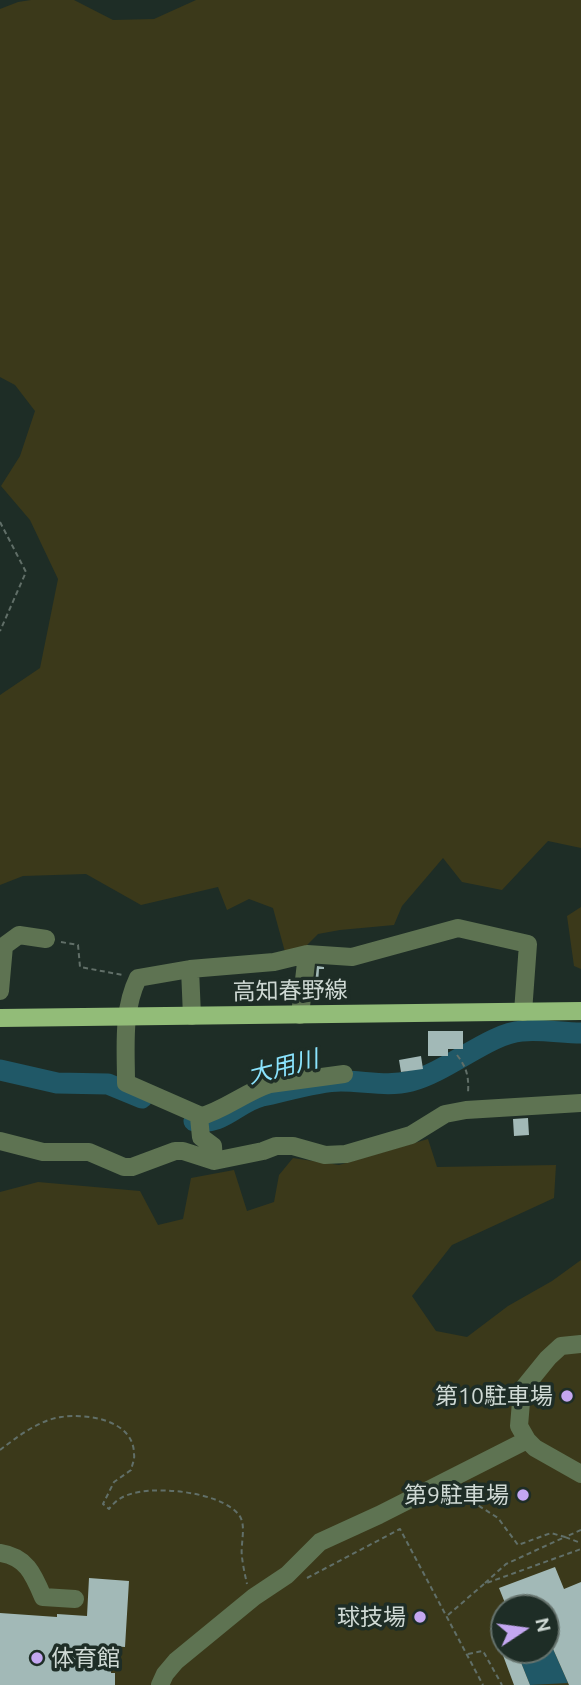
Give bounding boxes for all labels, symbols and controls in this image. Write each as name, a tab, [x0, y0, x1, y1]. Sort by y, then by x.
street label: 高知春野線	[232, 976, 348, 1006]
water label: 大用川	[245, 1044, 321, 1090]
place label: 第10駐車場	[435, 1382, 553, 1410]
marker: 第10駐車場	[559, 1388, 575, 1404]
place label: 第9駐車場	[404, 1481, 509, 1509]
marker: 第9駐車場	[515, 1487, 531, 1503]
north arrow	[490, 1594, 560, 1664]
place label: 球技場	[337, 1603, 406, 1631]
marker: 球技場	[412, 1609, 428, 1625]
text: N	[531, 1615, 556, 1634]
place label: 体育館	[51, 1644, 120, 1672]
marker: 体育館	[29, 1650, 45, 1666]

